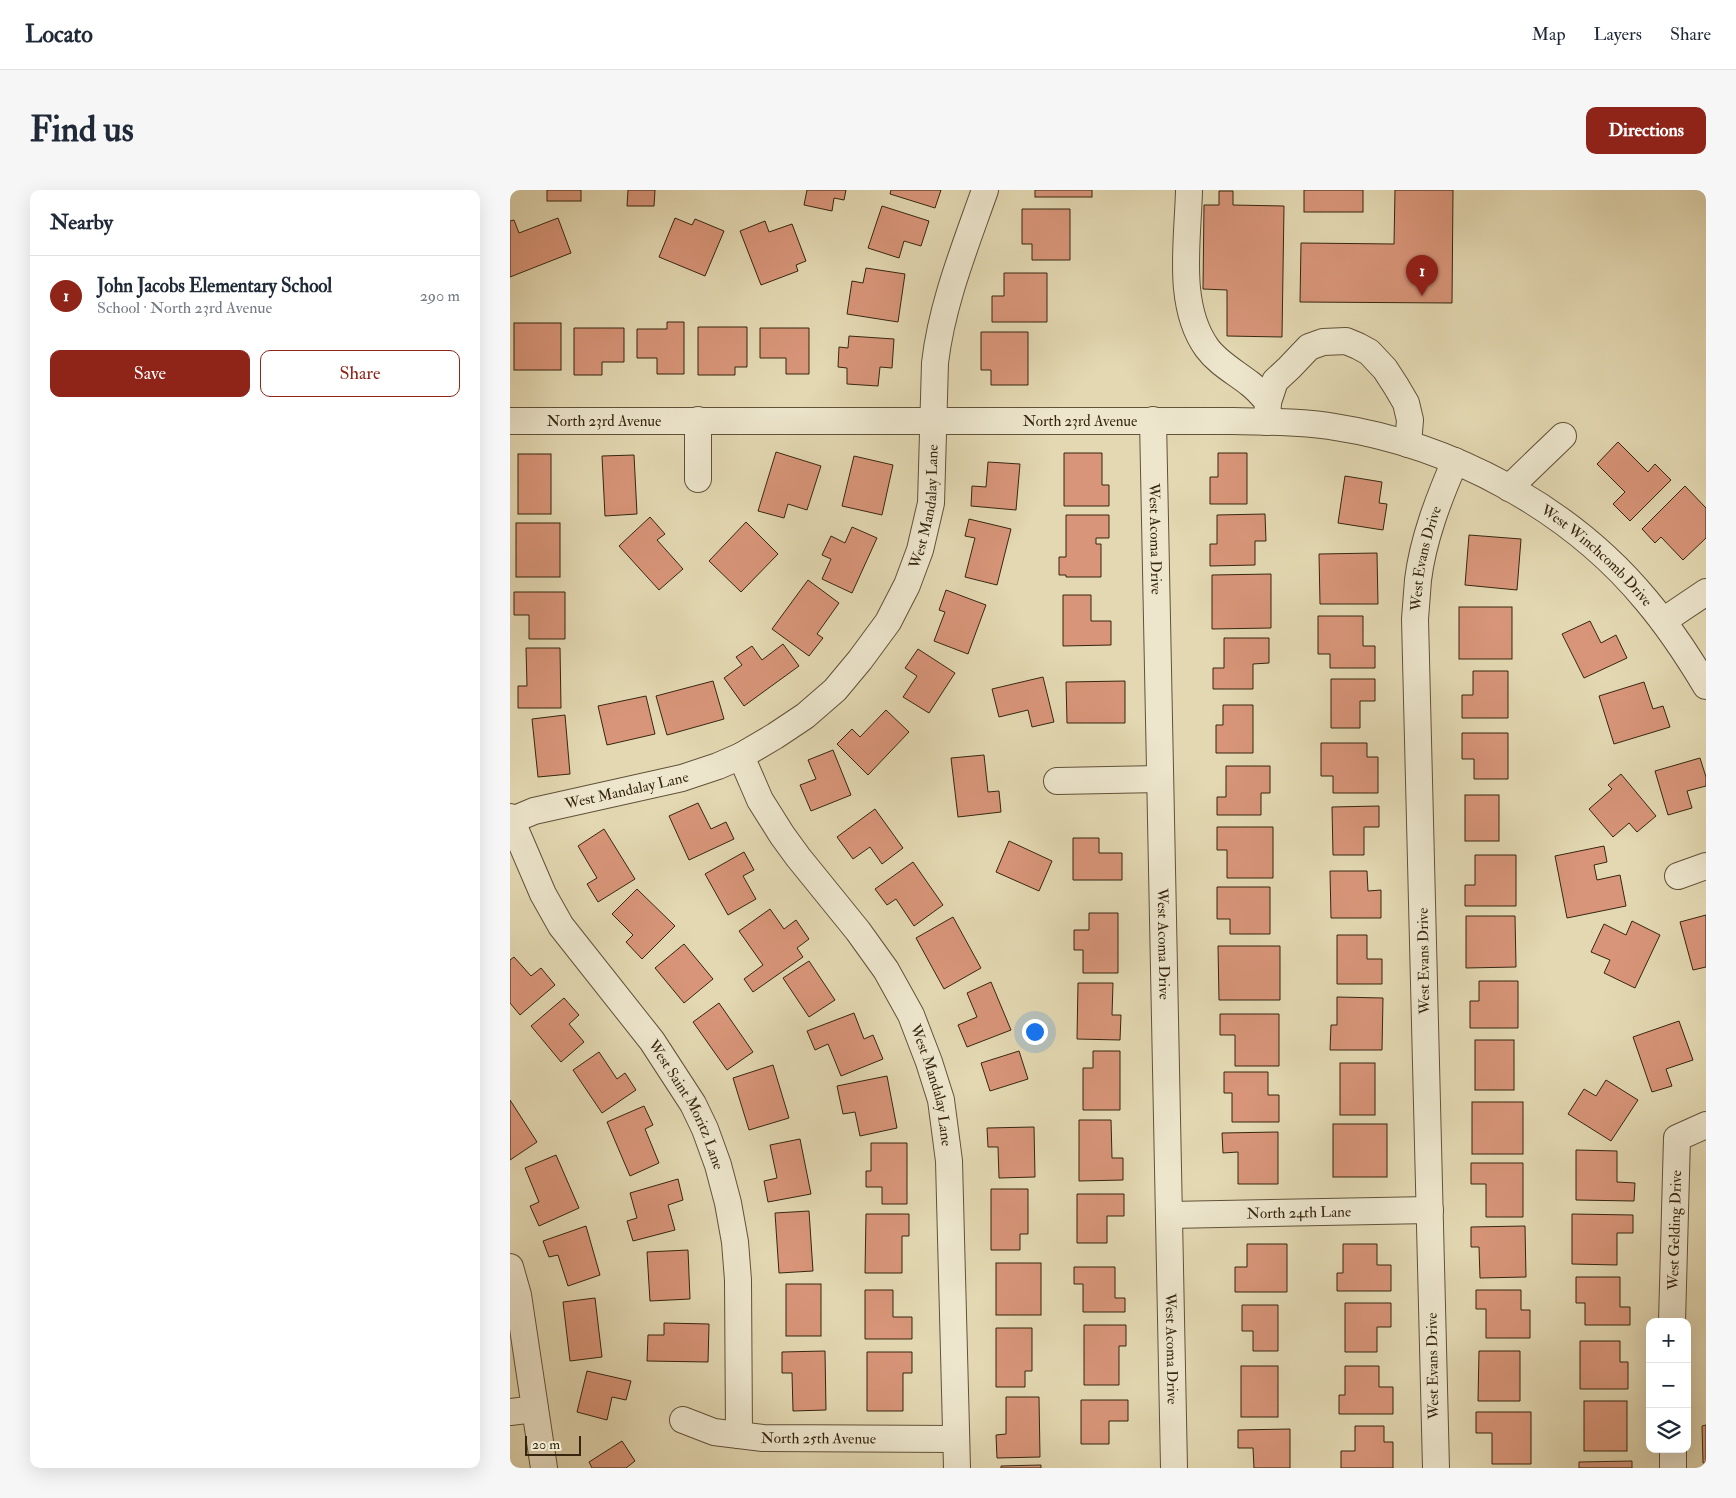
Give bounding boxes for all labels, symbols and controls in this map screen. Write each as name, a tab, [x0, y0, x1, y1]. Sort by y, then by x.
text: Locato	[25, 19, 93, 50]
text: Map	[1532, 23, 1566, 46]
text: Layers	[1594, 23, 1642, 46]
text: Share	[1670, 23, 1711, 46]
button: Directions	[1586, 107, 1706, 154]
text: Find us	[30, 108, 134, 152]
text: Nearby	[50, 209, 113, 236]
pin: 1	[1406, 255, 1438, 296]
text: John Jacobs Elementary School	[97, 274, 332, 298]
text: 1	[63, 286, 69, 306]
text: 290 m	[420, 286, 460, 306]
text: School · North 23rd Avenue	[97, 298, 272, 318]
button: Save	[50, 350, 250, 397]
button: Share	[260, 350, 460, 397]
street label: North 23rd Avenue	[547, 412, 661, 431]
street label: North 23rd Avenue	[1023, 412, 1137, 431]
street label: West Mandalay Lane	[904, 444, 942, 572]
street label: West Acoma Drive	[1145, 482, 1166, 595]
street label: West Winchcomb Drive	[1537, 500, 1657, 610]
street label: West Evans Drive	[1406, 503, 1446, 612]
street label: West Mandalay Lane	[562, 767, 691, 814]
street label: West Acoma Drive	[1153, 887, 1174, 1000]
street label: West Evans Drive	[1414, 907, 1434, 1016]
your location	[1022, 1019, 1048, 1045]
street label: West Mandalay Lane	[906, 1021, 956, 1147]
street label: West Saint Moritz Lane	[644, 1035, 728, 1171]
street label: West Gelding Drive	[1663, 1170, 1686, 1291]
street label: North 24th Lane	[1247, 1202, 1351, 1223]
street label: West Acoma Drive	[1161, 1292, 1182, 1405]
street label: West Evans Drive	[1423, 1312, 1443, 1421]
map controls	[1646, 1318, 1691, 1453]
button: +	[1646, 1318, 1691, 1363]
button: −	[1646, 1363, 1691, 1408]
button: layers	[1646, 1408, 1691, 1453]
street label: North 25th Avenue	[761, 1428, 876, 1448]
scale bar	[525, 1433, 581, 1456]
text: 20 m	[532, 1436, 560, 1453]

